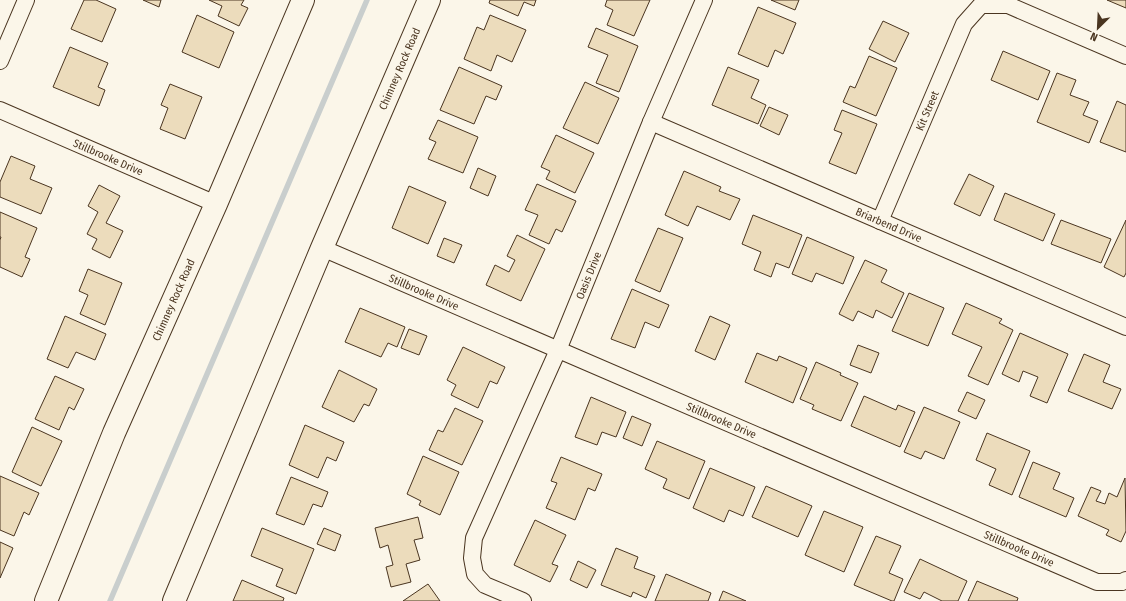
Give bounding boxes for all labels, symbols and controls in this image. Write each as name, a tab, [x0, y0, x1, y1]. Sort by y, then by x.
north arrow	[1078, 8, 1118, 48]
street label: Chimney Rock Road	[376, 26, 423, 112]
text: N	[1088, 29, 1100, 44]
street label: Kit Street	[913, 89, 942, 133]
street label: Stillbrooke Drive	[71, 137, 145, 178]
street label: Briarbend Drive	[854, 205, 924, 245]
street label: Oasis Drive	[573, 250, 604, 301]
street label: Chimney Rock Road	[150, 257, 198, 343]
street label: Stillbrooke Drive	[387, 272, 461, 313]
street label: Stillbrooke Drive	[684, 400, 758, 441]
street label: Stillbrooke Drive	[982, 528, 1056, 570]

